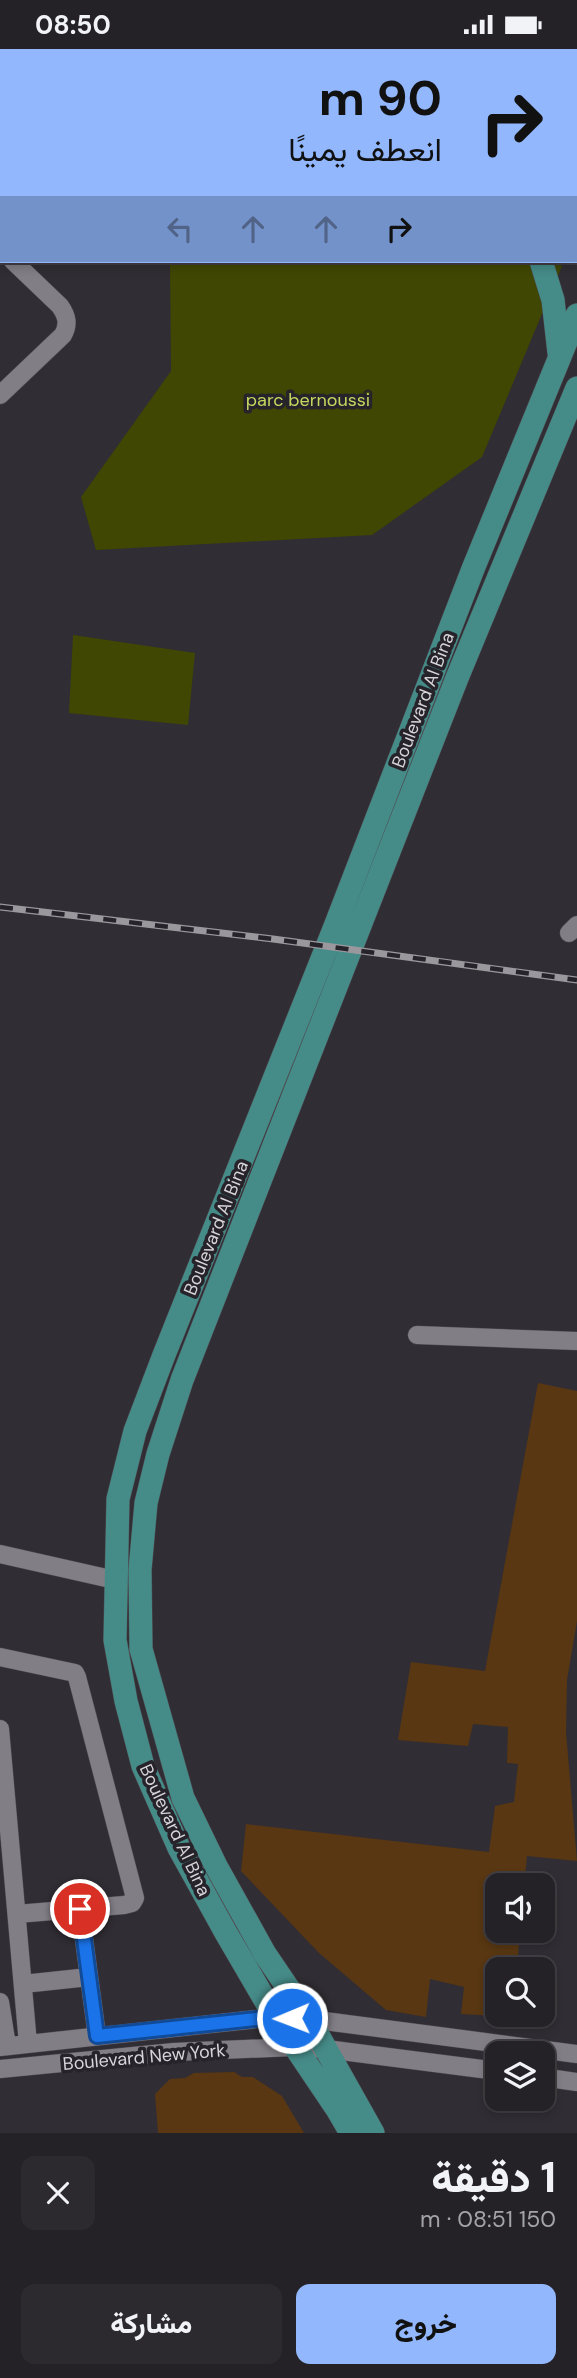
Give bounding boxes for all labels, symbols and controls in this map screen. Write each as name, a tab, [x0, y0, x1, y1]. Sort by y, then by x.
text: 08:50	[35, 8, 111, 42]
text: 90 m	[319, 66, 442, 130]
icon: right	[466, 77, 557, 168]
text: انعطف يمينًا	[288, 129, 442, 171]
icon: left	[161, 210, 199, 248]
icon: ahead	[234, 210, 272, 248]
icon: ahead	[307, 210, 345, 248]
icon: right	[380, 210, 418, 248]
park label: parc bernoussi	[246, 388, 370, 412]
street label: Boulevard Al Bina	[386, 629, 460, 771]
street label: Boulevard Al Bina	[178, 1157, 254, 1299]
street label: Boulevard Al Bina	[134, 1760, 216, 1900]
map controls	[485, 1873, 555, 2111]
button: sound	[485, 1873, 555, 1943]
pin	[50, 1879, 110, 1939]
icon: arrive	[61, 1890, 99, 1928]
button: search	[485, 1957, 555, 2027]
position arrow	[255, 1981, 329, 2055]
street label: Boulevard New York	[62, 2038, 226, 2076]
button: layers	[485, 2041, 555, 2111]
text: 1 دقيقة	[431, 2150, 556, 2205]
button: close	[21, 2156, 95, 2230]
text: 150 m · 08:51	[420, 2204, 556, 2234]
button: مشاركة	[21, 2284, 282, 2364]
button: خروج	[296, 2284, 556, 2364]

